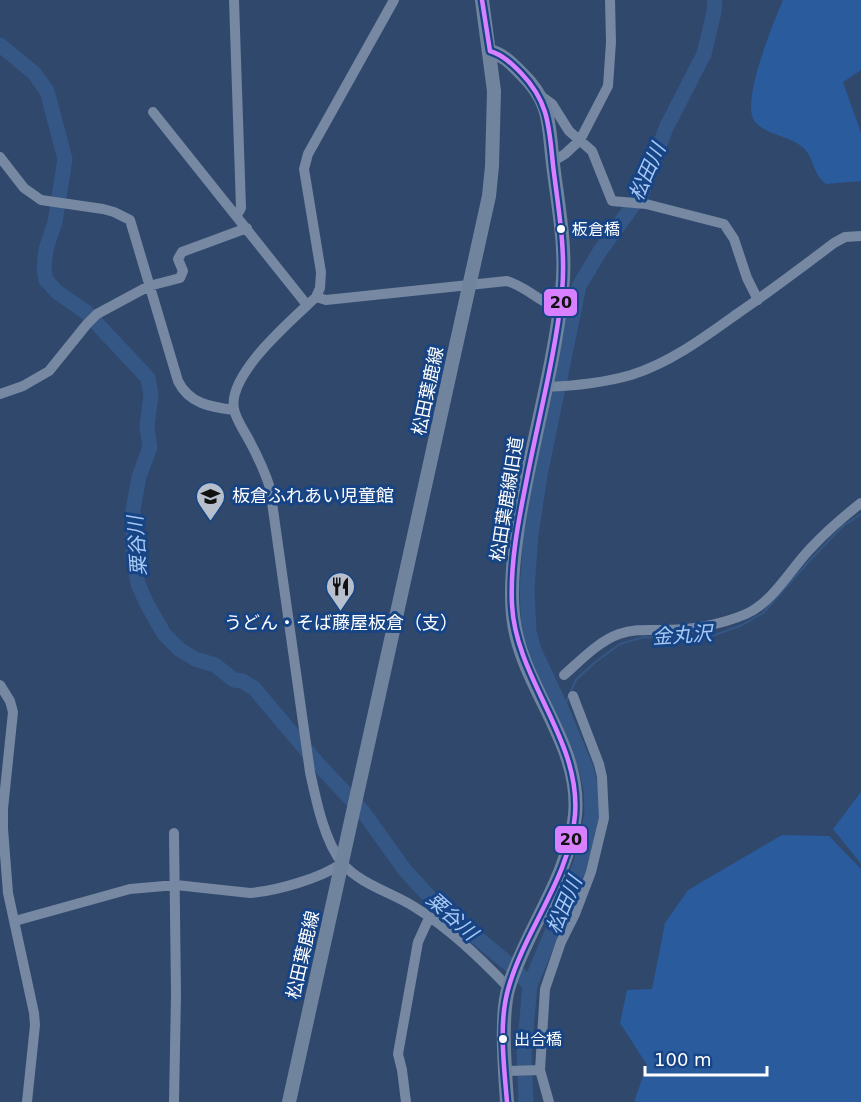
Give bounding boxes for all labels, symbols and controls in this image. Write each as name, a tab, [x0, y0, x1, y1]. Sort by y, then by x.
water label: 松田川	[624, 138, 671, 204]
place label: 板倉橋	[572, 220, 620, 239]
marker: 板倉橋	[555, 223, 567, 235]
line badge: 20	[543, 288, 578, 317]
text: 20	[550, 293, 572, 312]
street label: 松田葉鹿線	[408, 345, 447, 437]
street label: 松田葉鹿線旧道	[486, 435, 527, 563]
school or university icon: 板倉ふれあい児童館	[195, 480, 227, 522]
place label: 板倉ふれあい児童館	[232, 485, 394, 506]
water label: 粟谷川	[123, 513, 151, 577]
restaurant icon: うどん・そば藤屋板倉（支）	[325, 570, 357, 612]
place label: うどん・そば藤屋板倉（支）	[224, 612, 458, 633]
water label: 金丸沢	[651, 621, 716, 649]
line badge: 20	[554, 825, 588, 854]
text: 20	[560, 830, 582, 849]
water label: 松田川	[541, 871, 588, 937]
water label: 粟谷川	[422, 887, 484, 946]
street label: 松田葉鹿線	[282, 909, 323, 1001]
place label: 出合橋	[514, 1030, 562, 1049]
marker: 出合橋	[497, 1033, 509, 1045]
scale bar	[645, 1039, 766, 1077]
text: 100 m	[654, 1049, 712, 1070]

